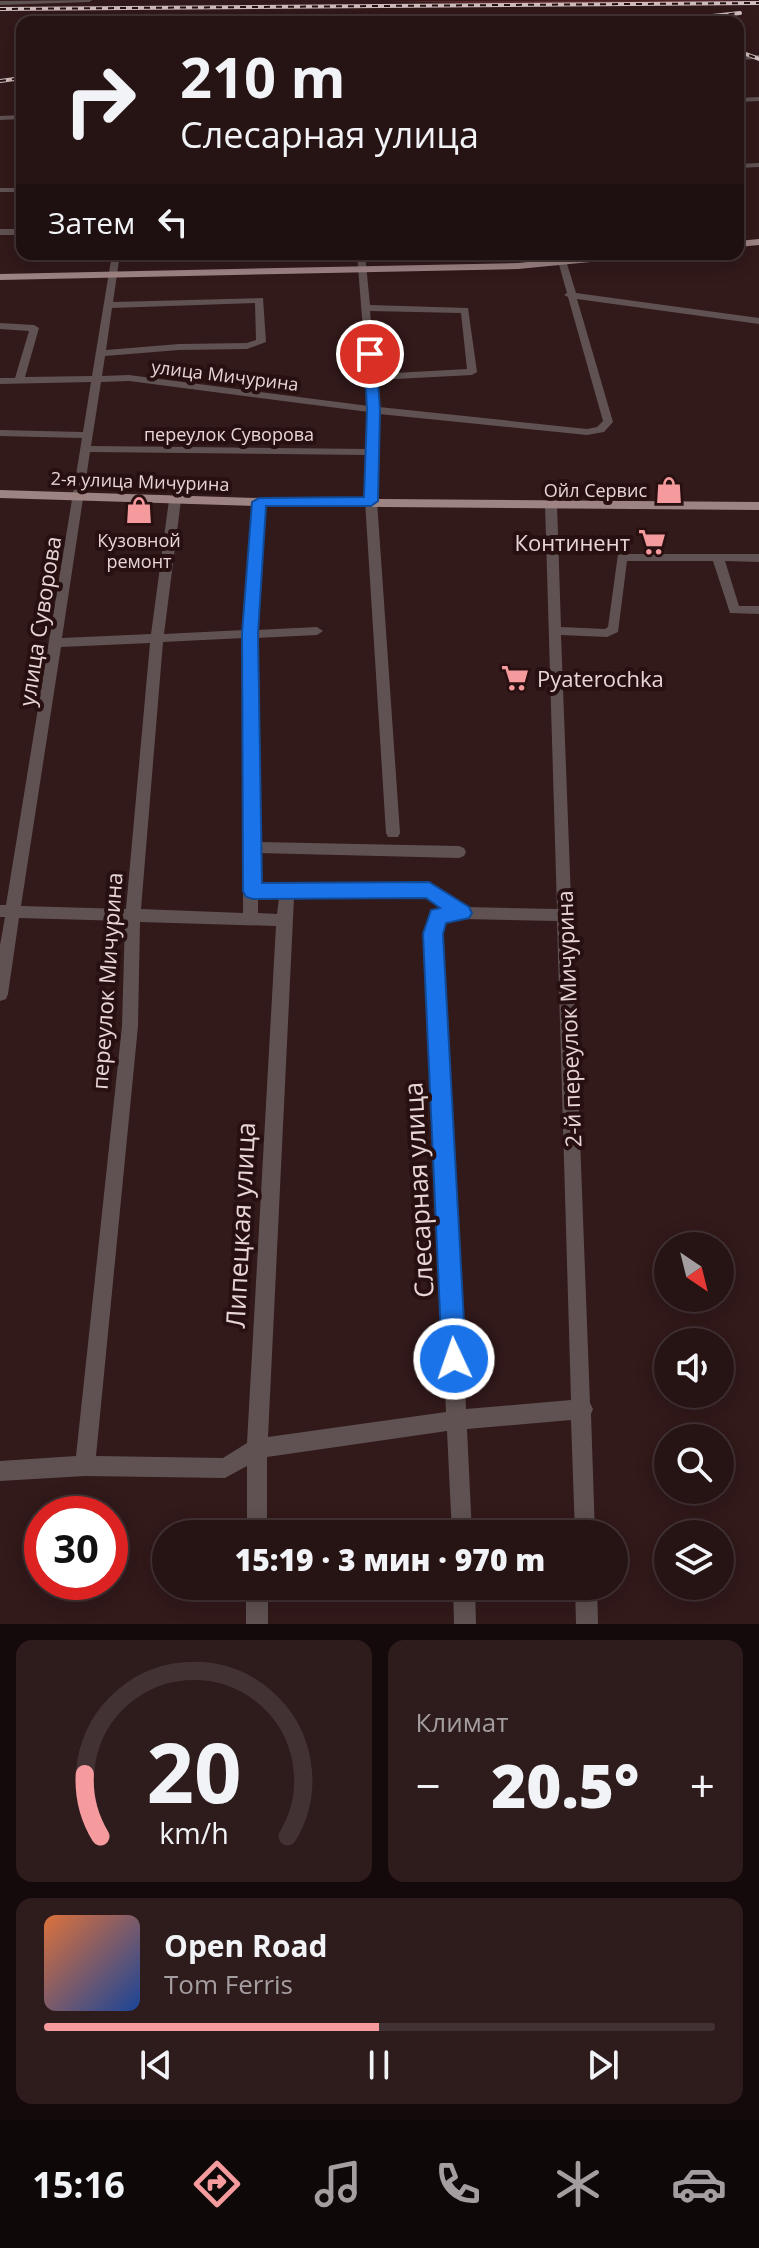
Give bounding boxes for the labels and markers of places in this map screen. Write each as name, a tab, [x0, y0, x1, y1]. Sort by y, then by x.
pin	[336, 320, 404, 388]
shop icon: Ойл Сервис	[654, 475, 684, 505]
place label: Ойл Сервис	[544, 478, 647, 502]
shop icon: Кузовной ремонт	[124, 495, 154, 525]
place label: Континент	[515, 527, 630, 557]
supermarket icon: Континент	[637, 527, 667, 557]
place label: Кузовной ремонт	[97, 528, 181, 573]
supermarket icon: Pyaterochka	[500, 663, 530, 693]
place label: Pyaterochka	[537, 663, 664, 693]

